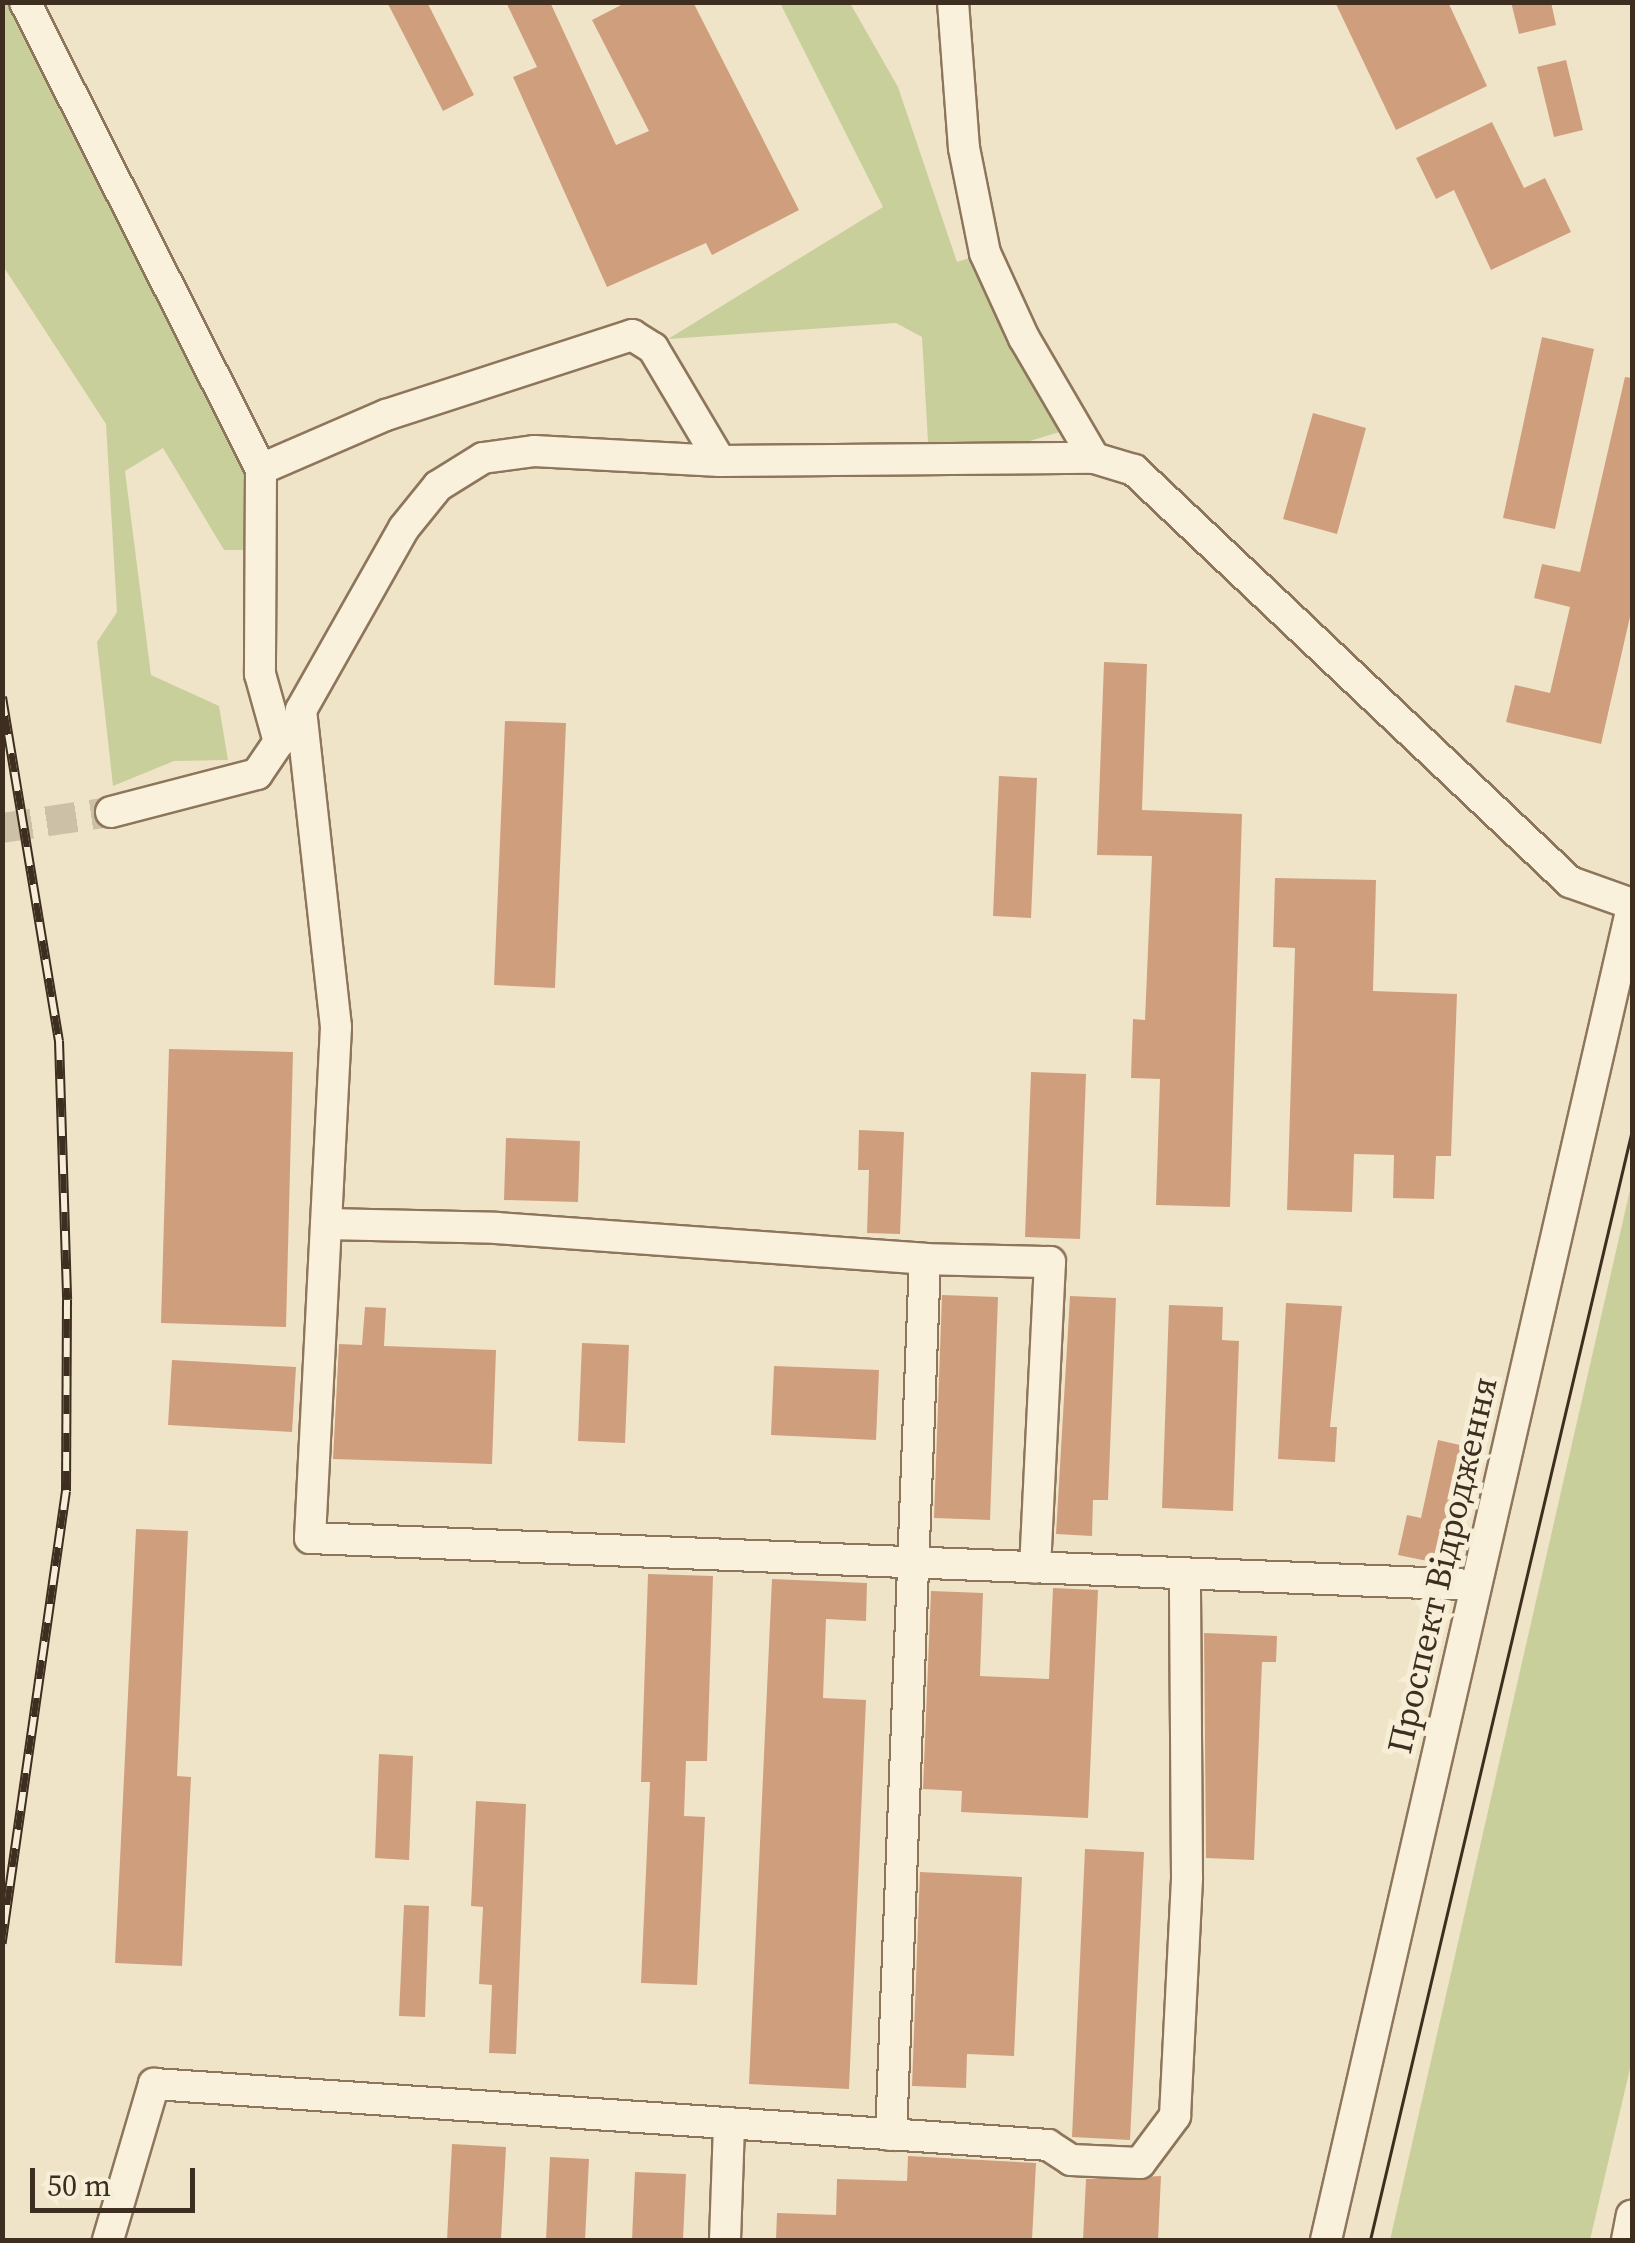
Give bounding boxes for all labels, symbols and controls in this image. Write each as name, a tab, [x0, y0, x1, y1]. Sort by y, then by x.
street label: Проспект Відродження	[1378, 1373, 1506, 1757]
scale bar	[35, 2148, 200, 2210]
text: 50 m	[47, 2165, 111, 2206]

